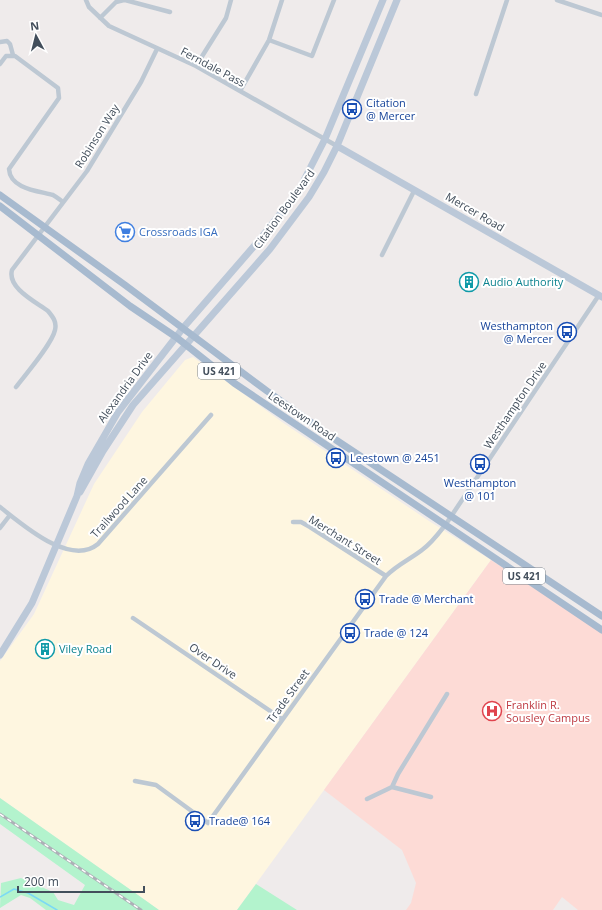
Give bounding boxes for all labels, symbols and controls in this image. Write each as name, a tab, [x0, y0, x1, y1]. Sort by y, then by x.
north arrow	[16, 16, 56, 56]
text: N	[29, 18, 40, 34]
street label: Ferndale Pass	[178, 43, 248, 90]
place label: Citation @ Mercer	[366, 95, 416, 123]
bus stop icon: Citation @ Mercer	[341, 98, 363, 120]
street label: Robinson Way	[71, 100, 123, 171]
street label: Citation Boulevard	[250, 166, 318, 252]
street label: Mercer Road	[443, 189, 507, 234]
supermarket icon: Crossroads IGA	[114, 221, 136, 243]
place label: Crossroads IGA	[139, 224, 218, 239]
building icon: Audio Authority	[458, 271, 480, 293]
place label: Audio Authority	[483, 274, 564, 289]
place label: Westhampton @ Mercer	[480, 318, 553, 346]
bus stop icon: Westhampton @ Mercer	[556, 321, 578, 343]
street label: Alexandria Drive	[94, 348, 155, 425]
street label: Westhampton Drive	[480, 358, 549, 451]
road number: US 421	[198, 363, 240, 379]
street label: Leestown Road	[266, 387, 339, 444]
bus stop icon: Leestown @ 2451	[325, 447, 347, 469]
place label: Leestown @ 2451	[350, 450, 440, 465]
bus stop icon: Westhampton @ 101	[469, 453, 491, 475]
street label: Trailwood Lane	[87, 473, 150, 541]
place label: Westhampton @ 101	[444, 475, 516, 503]
street label: Merchant Street	[306, 511, 384, 568]
road number: US 421	[503, 568, 545, 584]
bus stop icon: Trade @ Merchant	[354, 588, 376, 610]
place label: Trade @ Merchant	[379, 591, 474, 606]
bus stop icon: Trade @ 124	[339, 622, 361, 644]
place label: Trade @ 124	[364, 625, 429, 640]
building icon: Viley Road	[34, 638, 56, 660]
street label: Over Drive	[186, 639, 240, 682]
place label: Viley Road	[59, 641, 112, 656]
street label: Trade Street	[263, 666, 312, 726]
place label: Franklin R. Sousley Campus	[506, 697, 590, 725]
hospital icon: Franklin R. Sousley Campus	[481, 700, 503, 722]
bus stop icon: Trade@ 164	[184, 810, 206, 832]
place label: Trade@ 164	[209, 813, 271, 828]
scale bar	[18, 868, 144, 894]
text: 200 m	[24, 873, 59, 890]

